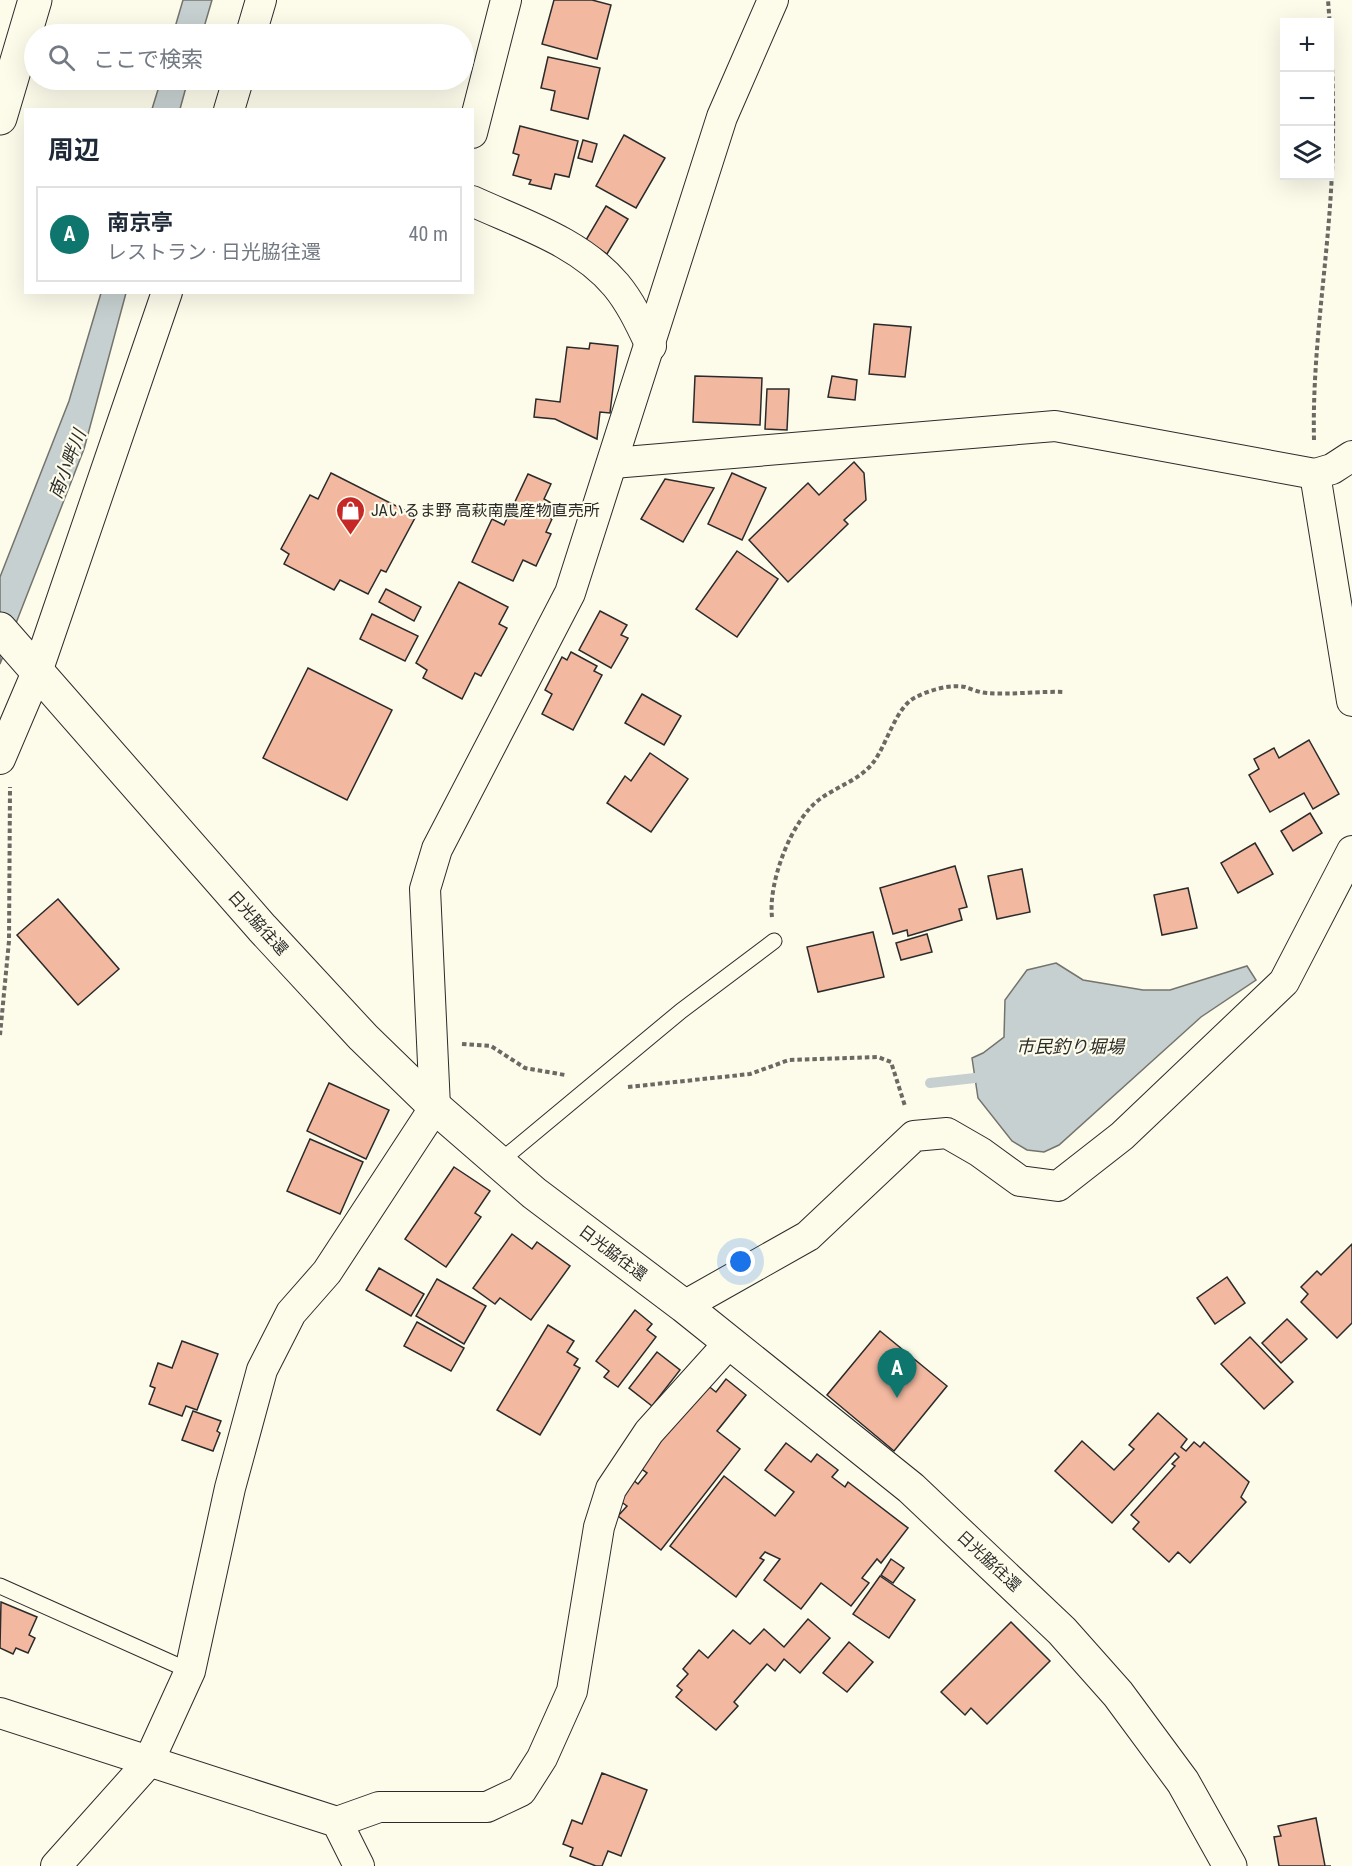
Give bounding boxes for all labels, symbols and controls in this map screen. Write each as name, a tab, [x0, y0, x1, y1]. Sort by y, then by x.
map controls	[1280, 18, 1334, 180]
button: +	[1280, 18, 1334, 72]
search box	[24, 24, 474, 90]
icon: search	[45, 41, 78, 74]
text: ここで検索	[93, 47, 203, 72]
button: −	[1280, 72, 1334, 126]
button: layers	[1280, 126, 1334, 180]
text: 周辺	[48, 135, 100, 165]
text: 南京亭	[107, 210, 173, 235]
text: A	[64, 222, 75, 246]
text: 40 m	[409, 222, 448, 246]
text: レストラン · 日光脇往還	[107, 240, 321, 264]
water label: 南小畔川	[44, 425, 90, 501]
shop icon: JAいるま野 高萩南農産物直売所	[334, 494, 366, 536]
place label: JAいるま野 高萩南農産物直売所	[371, 501, 599, 520]
street label: 日光脇往還	[224, 887, 292, 959]
water label: 市民釣り堀場	[1016, 1036, 1126, 1057]
street label: 日光脇往還	[575, 1221, 651, 1285]
your location	[726, 1247, 755, 1276]
pin: A	[878, 1348, 916, 1398]
street label: 日光脇往還	[953, 1527, 1025, 1595]

